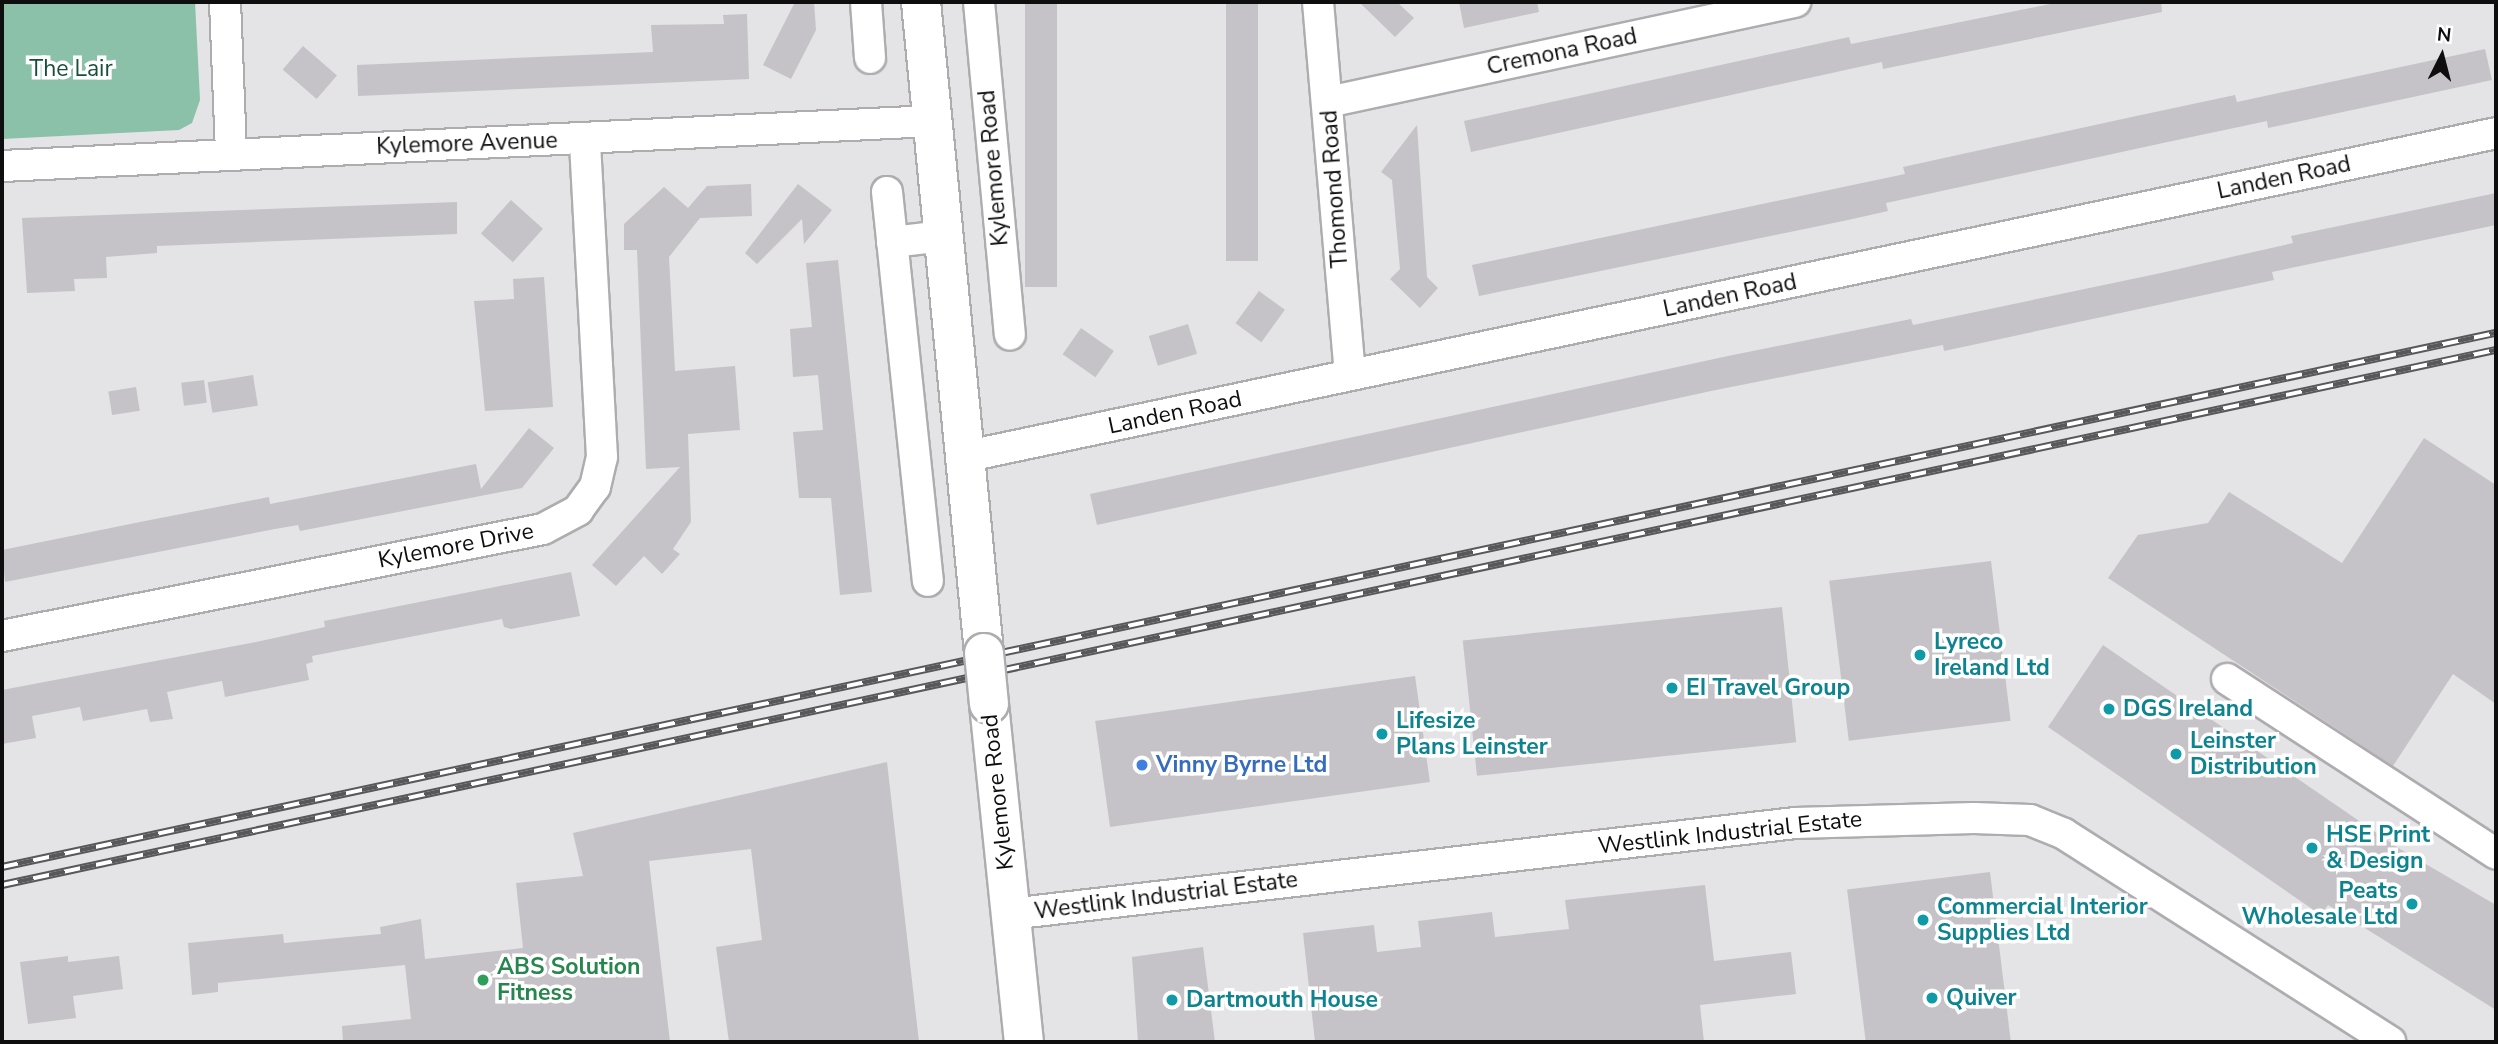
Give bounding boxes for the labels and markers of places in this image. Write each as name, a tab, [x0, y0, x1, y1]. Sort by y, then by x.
place label: Lyreco Ireland Ltd	[1934, 628, 2050, 682]
marker: Lyreco Ireland Ltd	[1912, 647, 1928, 663]
place label: EI Travel Group	[1686, 674, 1850, 702]
marker: EI Travel Group	[1664, 680, 1680, 696]
place label: DGS Ireland	[2123, 695, 2253, 723]
marker: DGS Ireland	[2101, 701, 2117, 717]
place label: Lifesize Plans Leinster	[1396, 707, 1548, 761]
marker: Lifesize Plans Leinster	[1374, 726, 1390, 742]
place label: Leinster Distribution	[2190, 727, 2317, 781]
marker: Leinster Distribution	[2168, 746, 2184, 762]
place label: Vinny Byrne Ltd	[1156, 751, 1327, 779]
marker: Vinny Byrne Ltd	[1134, 757, 1150, 773]
place label: HSE Print & Design	[2326, 821, 2430, 875]
marker: HSE Print & Design	[2304, 840, 2320, 856]
place label: Peats Wholesale Ltd	[2242, 877, 2398, 931]
place label: Commercial Interior Supplies Ltd	[1937, 893, 2148, 947]
marker: Peats Wholesale Ltd	[2404, 896, 2420, 912]
marker: Commercial Interior Supplies Ltd	[1915, 912, 1931, 928]
place label: ABS Solution Fitness	[497, 953, 640, 1007]
marker: ABS Solution Fitness	[475, 972, 491, 988]
place label: Quiver	[1946, 984, 2017, 1012]
place label: Dartmouth House	[1186, 986, 1378, 1014]
marker: Quiver	[1924, 990, 1940, 1006]
marker: Dartmouth House	[1164, 992, 1180, 1008]

